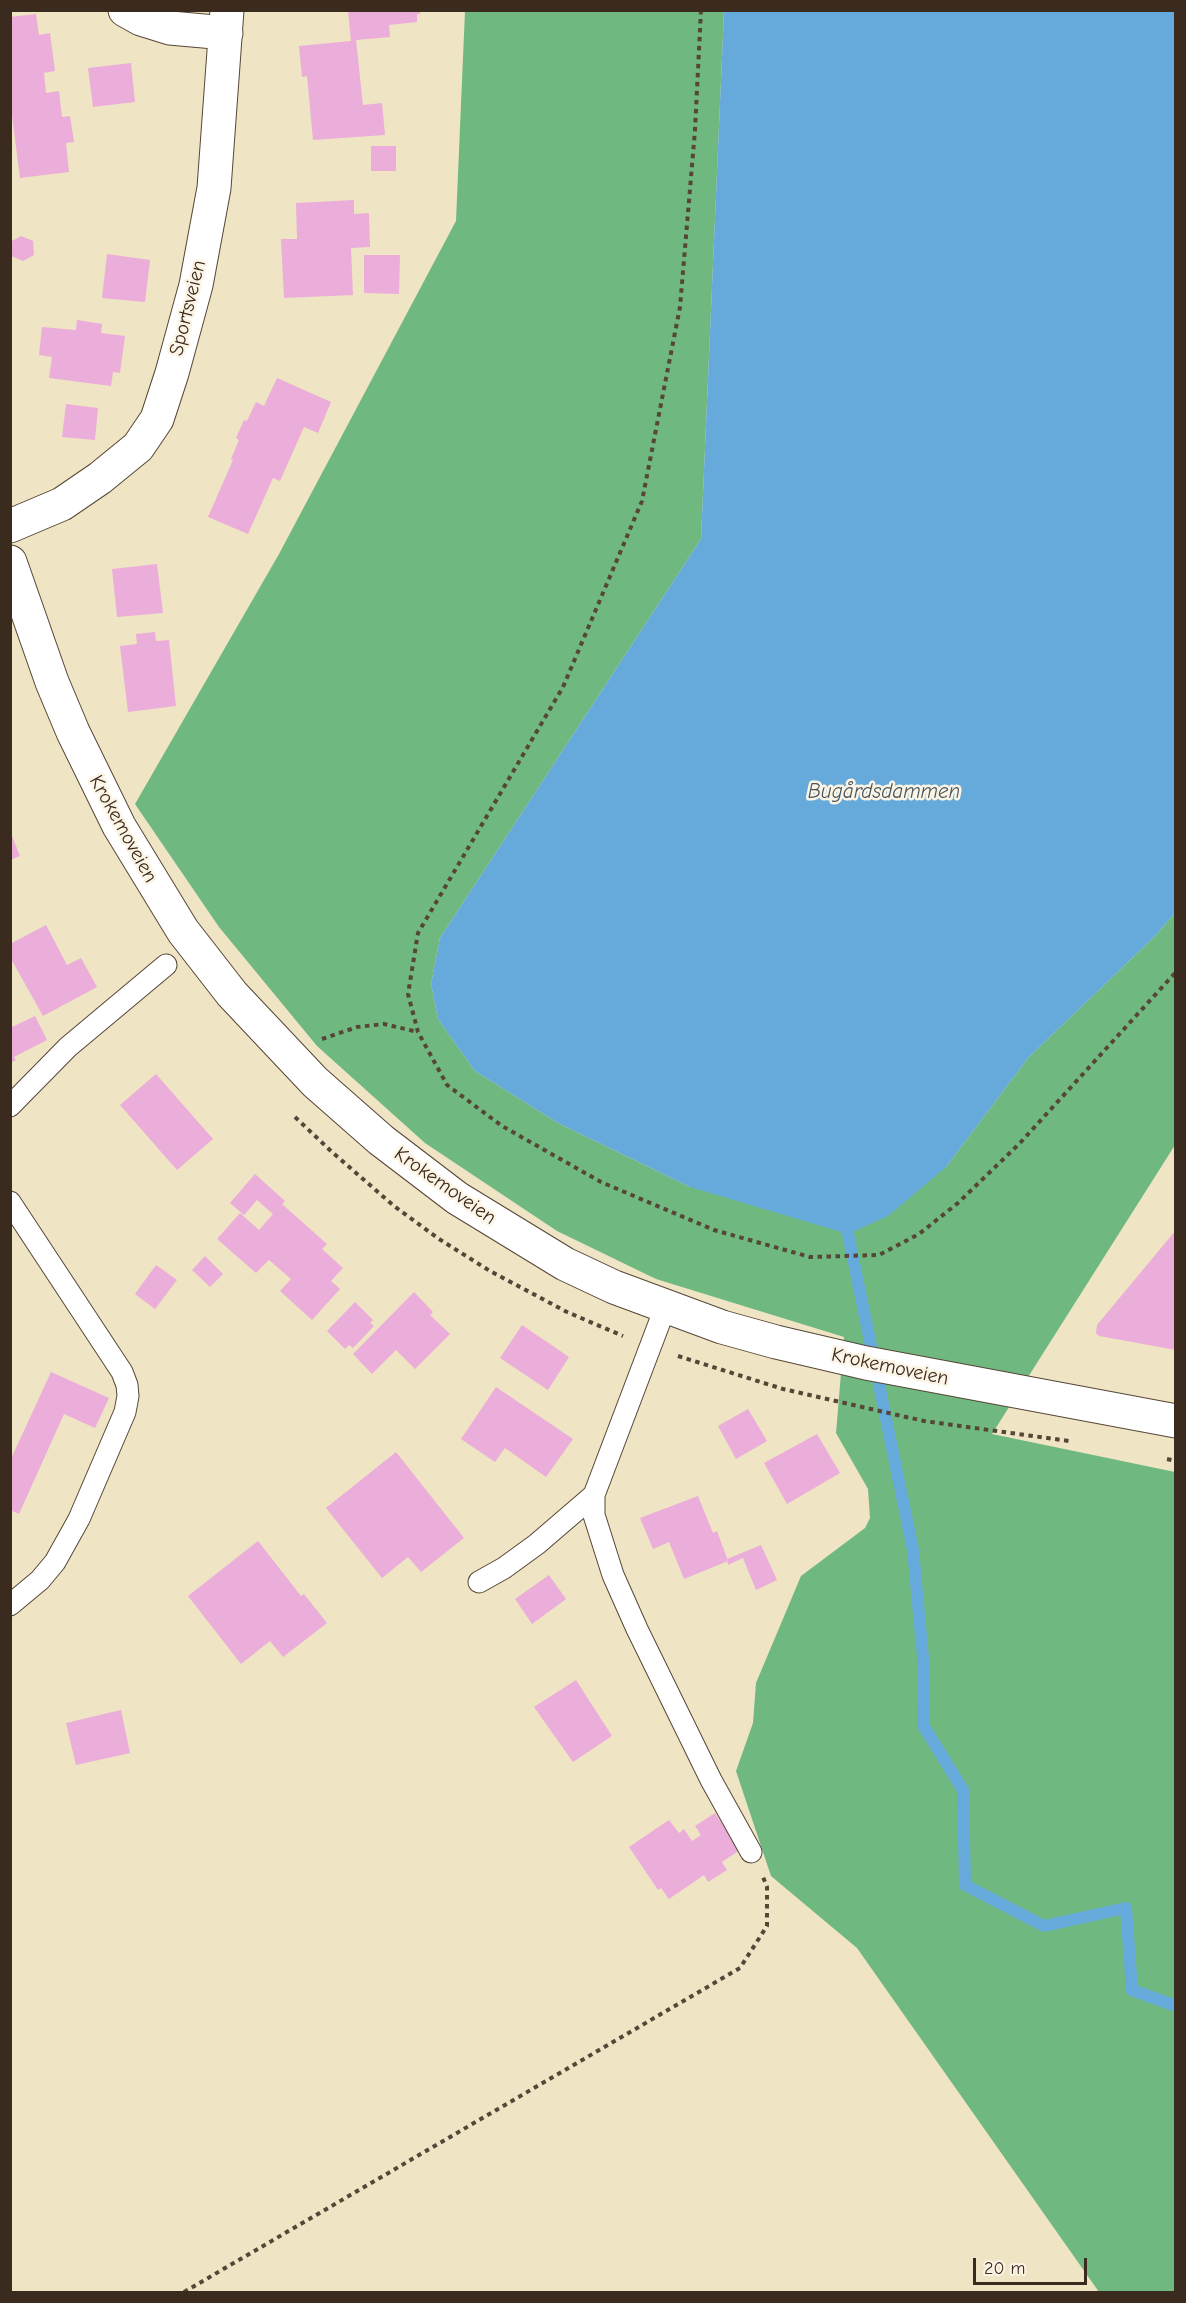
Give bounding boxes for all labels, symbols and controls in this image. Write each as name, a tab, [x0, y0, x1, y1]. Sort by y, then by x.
street label: Sportsveien	[165, 258, 211, 358]
street label: Krokemoveien	[84, 771, 162, 887]
water label: Bugårdsdammen	[808, 779, 960, 805]
street label: Krokemoveien	[389, 1142, 501, 1230]
street label: Krokemoveien	[829, 1343, 951, 1391]
scale bar	[976, 2246, 1090, 2284]
text: 20 m	[984, 2258, 1025, 2279]

